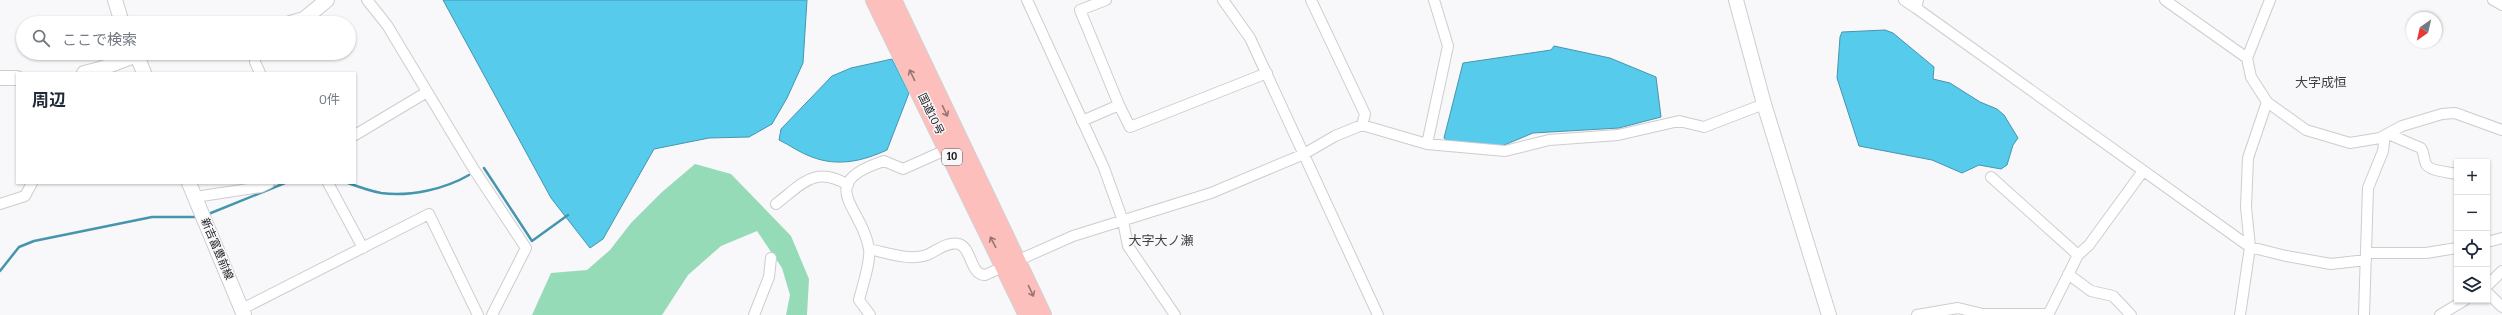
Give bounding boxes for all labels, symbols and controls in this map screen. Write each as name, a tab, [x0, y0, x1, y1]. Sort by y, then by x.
north arrow	[2406, 12, 2442, 48]
search box	[16, 16, 356, 60]
icon: search	[30, 27, 52, 49]
text: ここで検索	[62, 31, 137, 49]
one-way arrow	[908, 69, 915, 81]
district label: 大字成恒	[2295, 75, 2347, 90]
text: 周辺	[32, 90, 66, 111]
street label: 国道10号	[915, 91, 947, 137]
text: 0件	[319, 92, 340, 107]
one-way arrow	[942, 105, 949, 117]
road number: 10	[942, 149, 962, 165]
map controls	[2454, 159, 2490, 303]
button: +	[2454, 159, 2490, 195]
button: −	[2454, 195, 2490, 231]
street label: 新吉富豊前線	[198, 216, 236, 282]
button: locate	[2454, 231, 2490, 267]
district label: 大字大ノ瀬	[1128, 233, 1194, 248]
one-way arrow	[989, 236, 996, 248]
button: layers	[2454, 267, 2490, 303]
one-way arrow	[1028, 285, 1035, 297]

